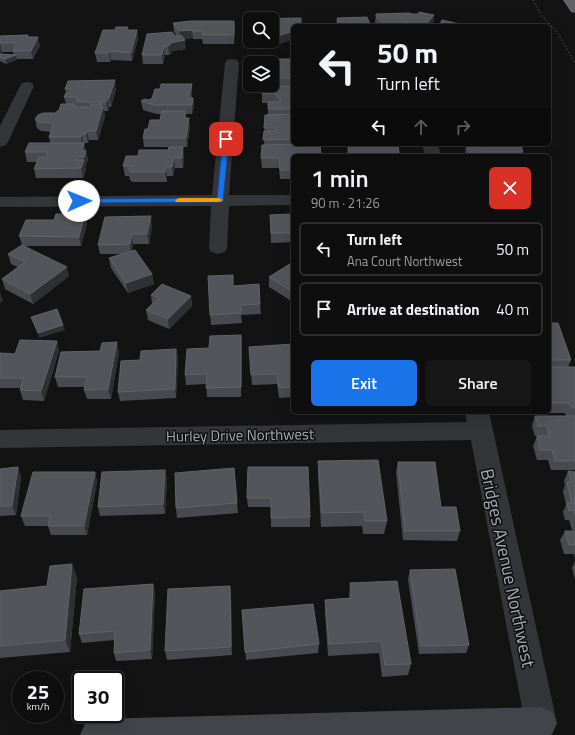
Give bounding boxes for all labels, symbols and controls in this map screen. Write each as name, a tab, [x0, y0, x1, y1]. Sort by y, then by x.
map controls	[243, 12, 279, 92]
button: search	[243, 12, 279, 48]
text: 50 m	[377, 31, 438, 74]
icon: left	[311, 40, 363, 92]
button: layers	[243, 56, 279, 92]
text: Turn left	[377, 70, 440, 97]
icon: left	[368, 116, 390, 138]
icon: ahead	[410, 116, 432, 138]
icon: right	[452, 116, 474, 138]
pin	[209, 122, 243, 156]
icon: arrive	[215, 128, 237, 150]
text: 1 min	[311, 160, 369, 196]
button: close	[489, 167, 531, 209]
position arrow	[58, 180, 100, 222]
text: 90 m · 21:26	[311, 193, 380, 213]
text: Turn left	[347, 228, 402, 251]
icon: left	[313, 238, 335, 260]
text: 50 m	[496, 238, 529, 261]
text: Ana Court Northwest	[347, 251, 462, 271]
icon: arrive	[313, 298, 335, 320]
text: Arrive at destination	[347, 298, 480, 321]
text: 40 m	[496, 298, 529, 321]
button: Exit	[311, 360, 417, 406]
button: Share	[425, 360, 531, 406]
street label: Hurley Drive Northwest	[166, 422, 315, 448]
street label: Bridges Avenue Northwest	[474, 466, 542, 671]
speed limit sign: 30	[72, 671, 124, 723]
text: 25	[27, 676, 49, 707]
text: km/h	[27, 699, 49, 714]

